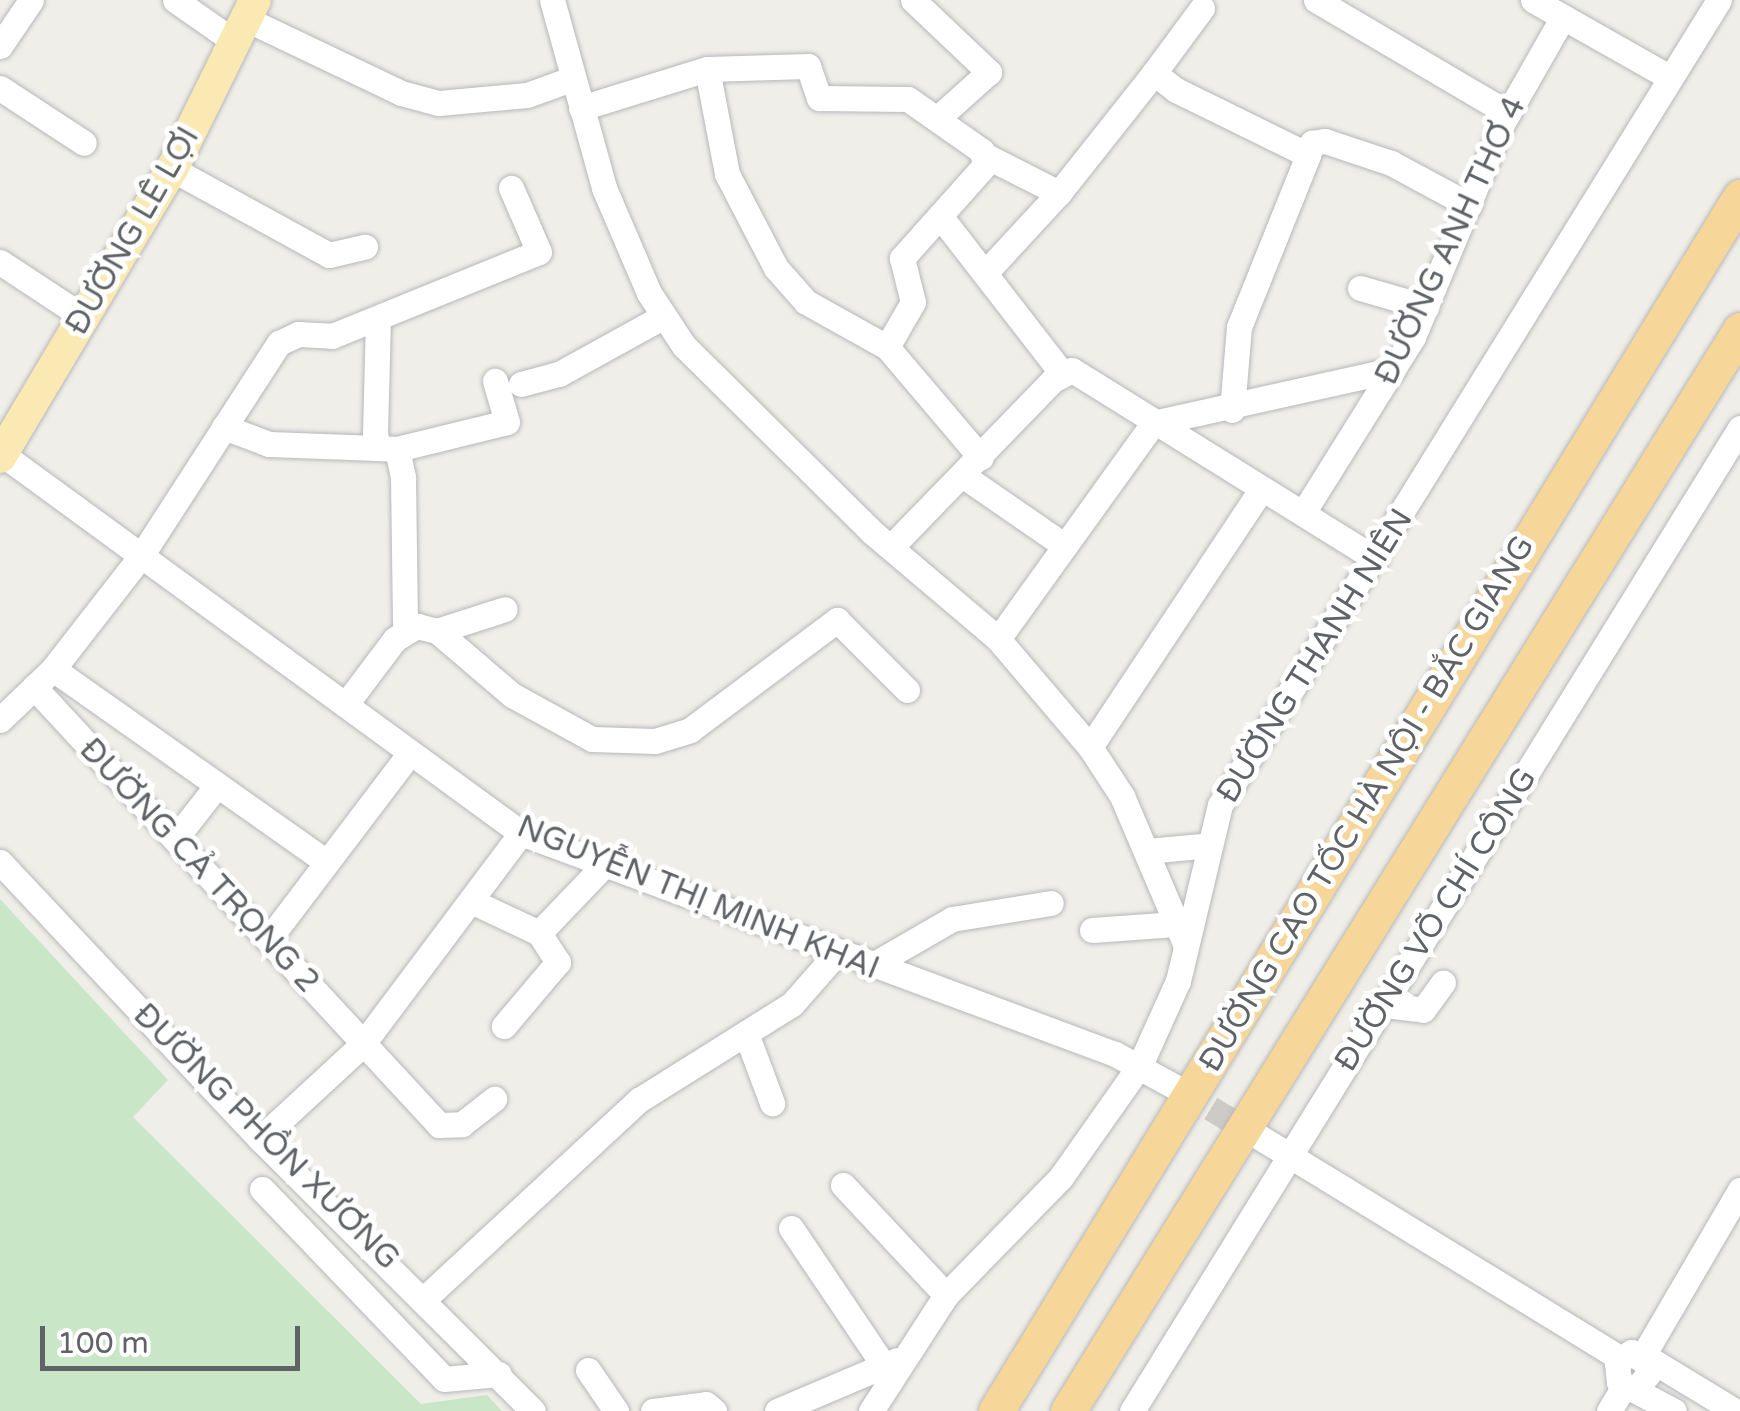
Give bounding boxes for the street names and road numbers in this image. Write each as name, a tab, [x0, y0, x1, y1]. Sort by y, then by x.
street label: ĐƯỜNG ANH THƠ 4	[1367, 91, 1535, 391]
street label: ĐƯỜNG LÊ LỢI	[58, 120, 208, 342]
street label: ĐƯỜNG THANH NIÊN	[1209, 502, 1421, 810]
street label: ĐƯỜNG CAO TỐC HÀ NỘI - BẮC GIANG	[1191, 529, 1543, 1079]
street label: ĐƯỜNG CẢ TRỌNG 2	[71, 731, 327, 1001]
street label: ĐƯỜNG VÕ CHÍ CÔNG	[1327, 761, 1545, 1079]
street label: NGUYỄN THỊ MINH KHAI	[511, 808, 885, 988]
street label: ĐƯỜNG PHỒN XƯƠNG	[125, 996, 407, 1278]

